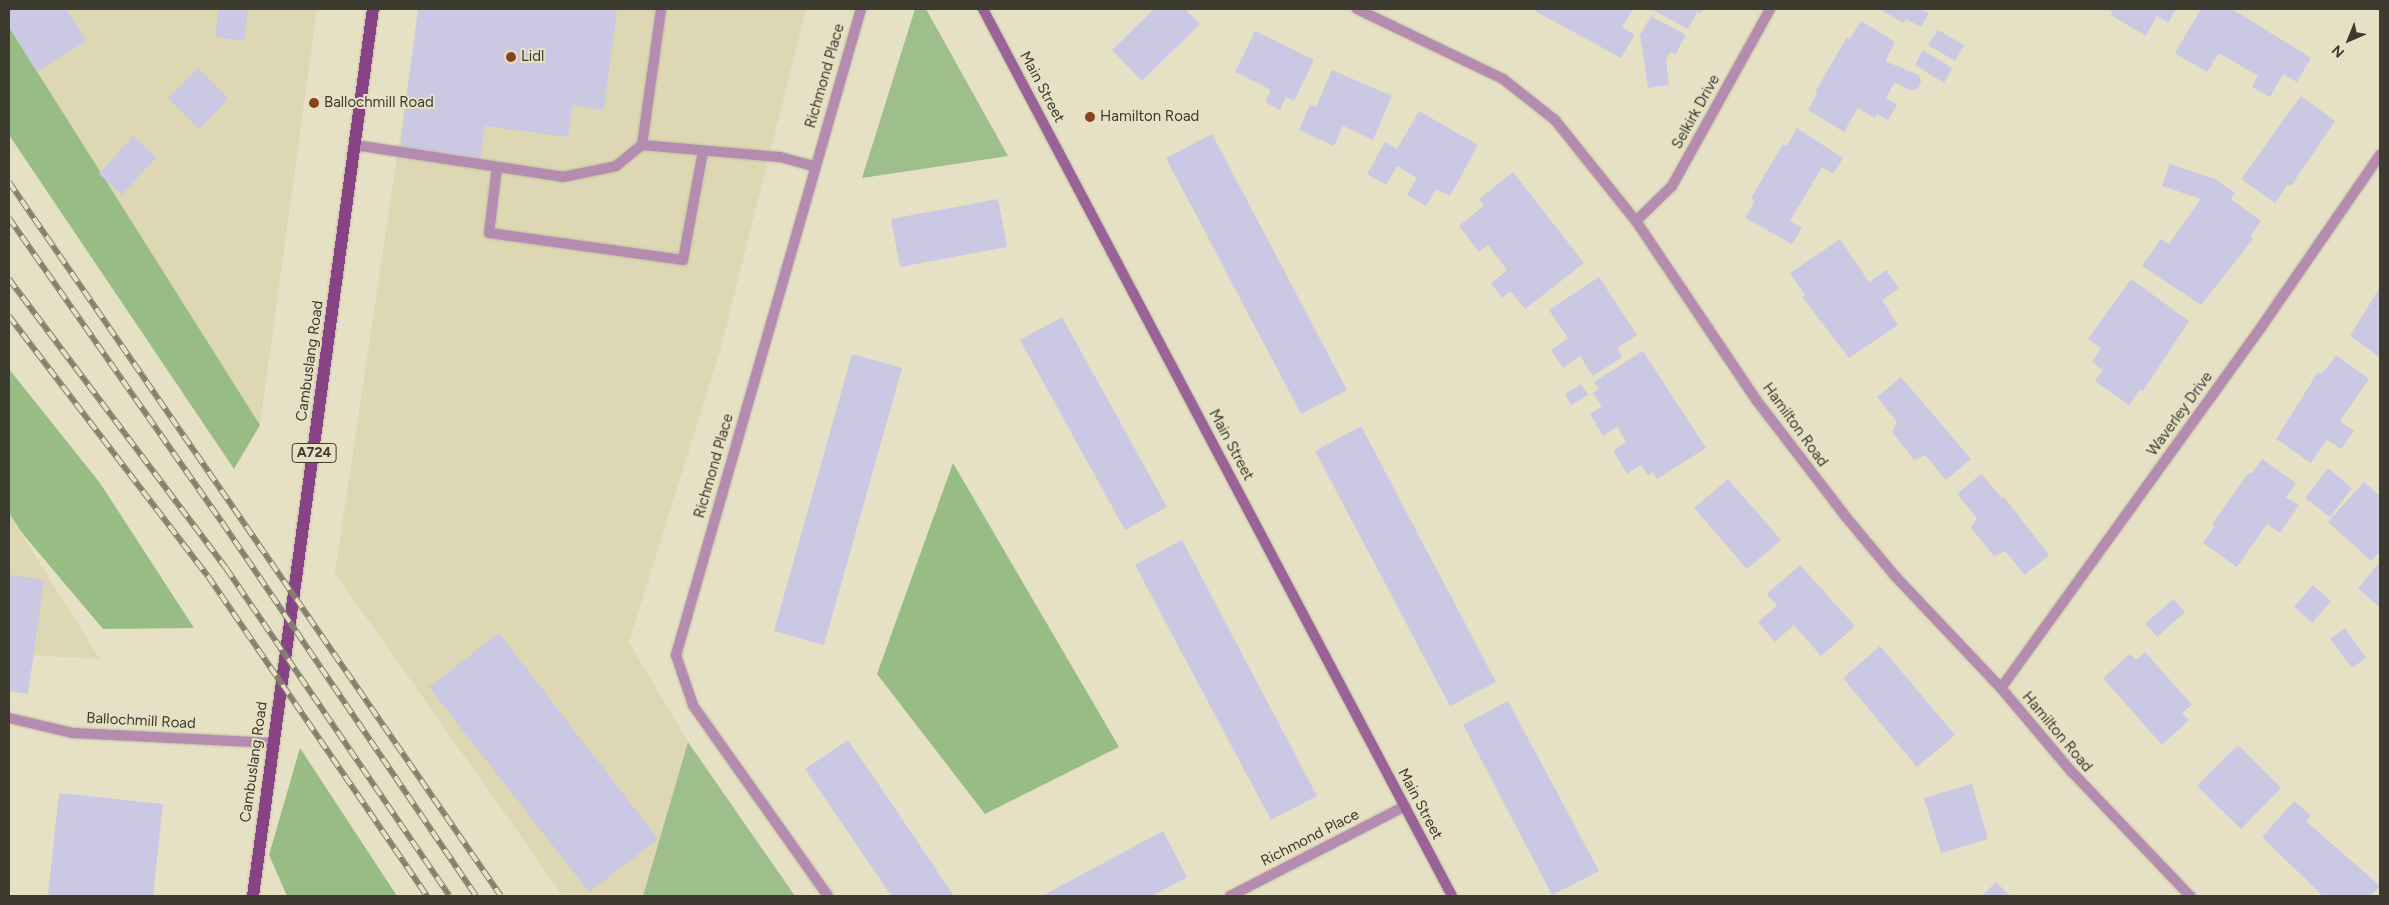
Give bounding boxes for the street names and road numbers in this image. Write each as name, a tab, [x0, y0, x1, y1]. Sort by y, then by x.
street label: Richmond Place	[802, 22, 848, 130]
street label: Main Street	[1016, 48, 1068, 126]
street label: Selkirk Drive	[1668, 72, 1724, 152]
street label: Cambuslang Road	[293, 299, 327, 423]
street label: Waverley Drive	[2143, 368, 2217, 460]
street label: Hamilton Road	[1759, 380, 1831, 470]
street label: Main Street	[1205, 406, 1257, 484]
street label: Richmond Place	[691, 412, 737, 520]
road number: A724	[292, 442, 336, 464]
street label: Hamilton Road	[2018, 688, 2096, 776]
street label: Cambuslang Road	[237, 700, 271, 824]
street label: Ballochmill Road	[86, 709, 196, 733]
street label: Main Street	[1394, 765, 1446, 843]
street label: Richmond Place	[1258, 806, 1362, 870]

